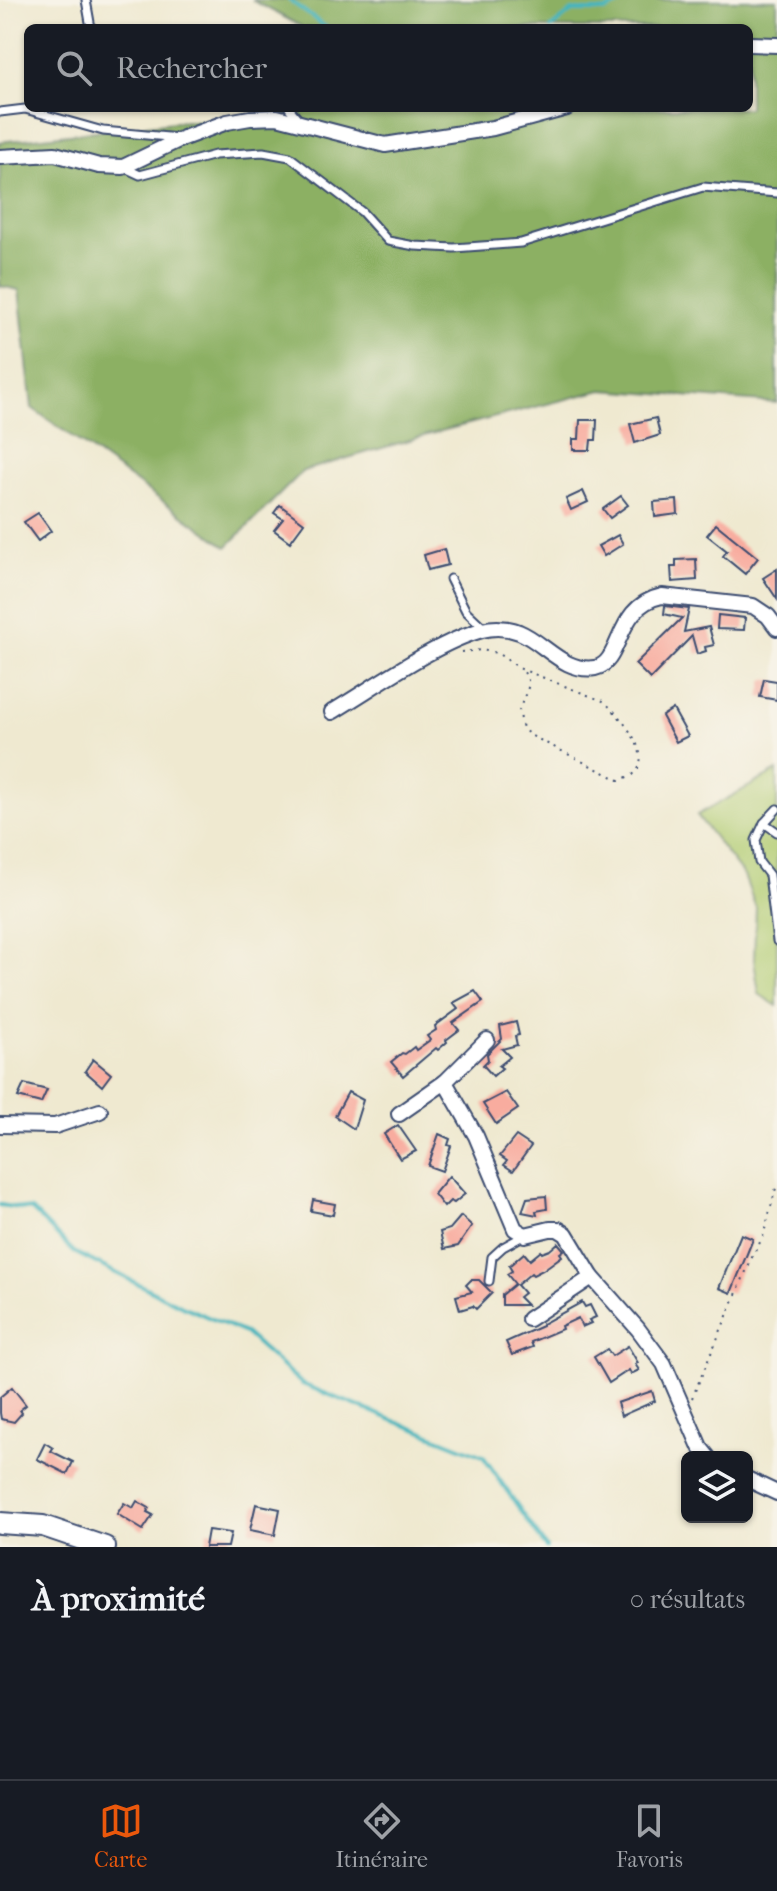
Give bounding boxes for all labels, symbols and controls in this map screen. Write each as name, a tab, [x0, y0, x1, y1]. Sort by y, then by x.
search box	[24, 24, 753, 112]
icon: search	[52, 46, 96, 90]
text: Rechercher	[116, 51, 267, 86]
map controls	[681, 1451, 753, 1523]
button: layers	[681, 1451, 753, 1523]
text: À proximité	[32, 1579, 205, 1619]
text: 0 résultats	[630, 1584, 745, 1615]
tab: Carte	[94, 1799, 147, 1873]
tab: Itinéraire	[335, 1799, 428, 1873]
tab: Favoris	[616, 1799, 683, 1873]

